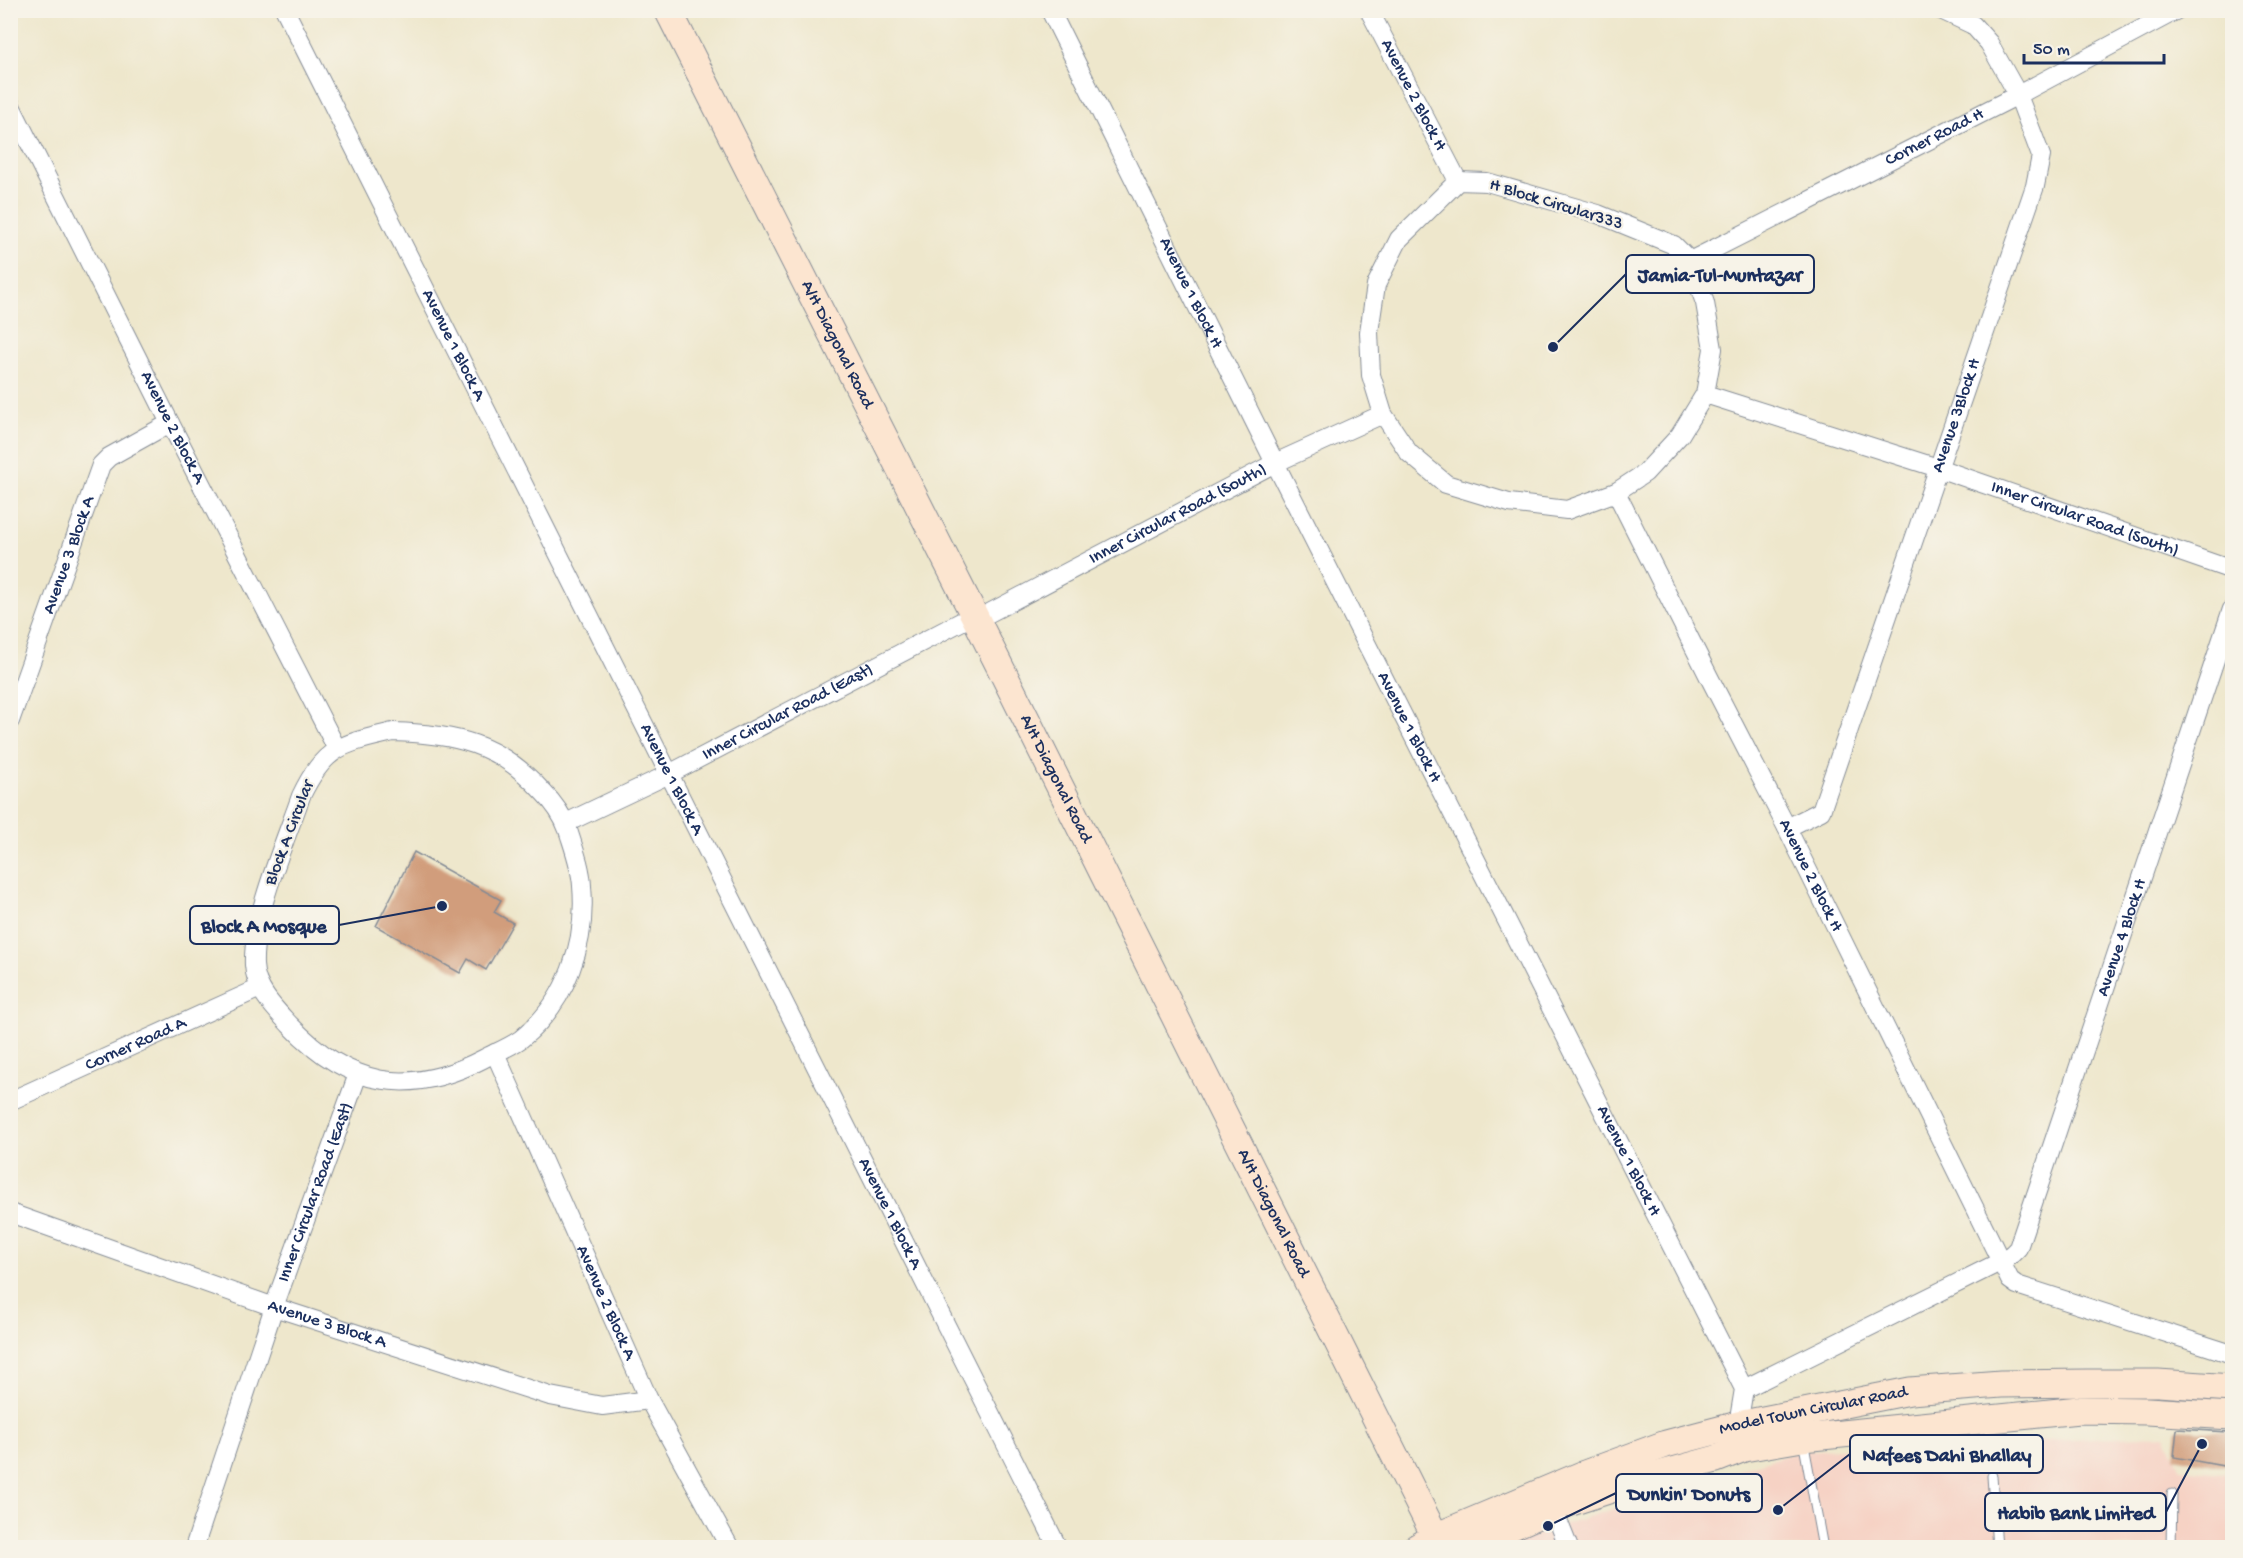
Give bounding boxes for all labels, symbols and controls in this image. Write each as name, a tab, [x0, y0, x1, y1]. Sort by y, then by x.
scale bar	[2024, 27, 2164, 65]
street label: Avenue 2 Block H	[1376, 36, 1451, 155]
text: 50 m	[2033, 40, 2070, 61]
street label: Corner Road H	[1882, 103, 1988, 171]
street label: H Block Circular333	[1487, 175, 1625, 235]
street label: Avenue 1 Block H	[1154, 234, 1227, 353]
callout: Jamia-Tul-Muntazar	[1626, 255, 1814, 293]
text: Jamia-Tul-Muntazar	[1637, 266, 1804, 289]
street label: A/H Diagonal Road	[796, 277, 879, 414]
street label: Avenue 1 Block A	[417, 286, 491, 405]
street label: Avenue 3Block H	[1927, 355, 1986, 475]
street label: Avenue 2 Block A	[135, 368, 210, 488]
street label: Inner Circular Road (South)	[1085, 459, 1270, 569]
street label: Inner Circular Road (South)	[1988, 477, 2182, 561]
street label: Avenue 3 Block A	[38, 492, 100, 617]
street label: Inner Circular Road (East)	[699, 659, 877, 765]
street label: Avenue 1 Block H	[1372, 668, 1446, 787]
street label: A/H Diagonal Road	[1015, 711, 1097, 848]
street label: Avenue 1 Block A	[635, 720, 709, 840]
street label: Block A Circular	[260, 776, 320, 889]
street label: Avenue 2 Block H	[1774, 816, 1847, 936]
street label: Avenue 4 Block H	[2093, 876, 2152, 999]
callout: Block A Mosque	[190, 906, 339, 944]
text: Block A Mosque	[200, 917, 327, 940]
street label: Corner Road A	[82, 1012, 191, 1076]
street label: Inner Circular Road (East)	[273, 1099, 357, 1285]
street label: Avenue 1 Block H	[1592, 1102, 1665, 1220]
street label: A/H Diagonal Road	[1233, 1146, 1315, 1282]
street label: Avenue 1 Block A	[853, 1155, 927, 1274]
street label: Avenue 2 Block A	[571, 1242, 641, 1364]
street label: Avenue 3 Block A	[265, 1295, 390, 1353]
street label: Model Town Circular Road	[1717, 1381, 1910, 1440]
callout: Nafees Dahi Bhallay	[1850, 1435, 2043, 1473]
text: Nafees Dahi Bhallay	[1863, 1446, 2032, 1469]
callout: Dunkin' Donuts	[1616, 1474, 1762, 1512]
text: Dunkin' Donuts	[1626, 1485, 1752, 1508]
callout: Habib Bank Limited	[1985, 1493, 2166, 1531]
text: Habib Bank Limited	[1997, 1504, 2157, 1527]

